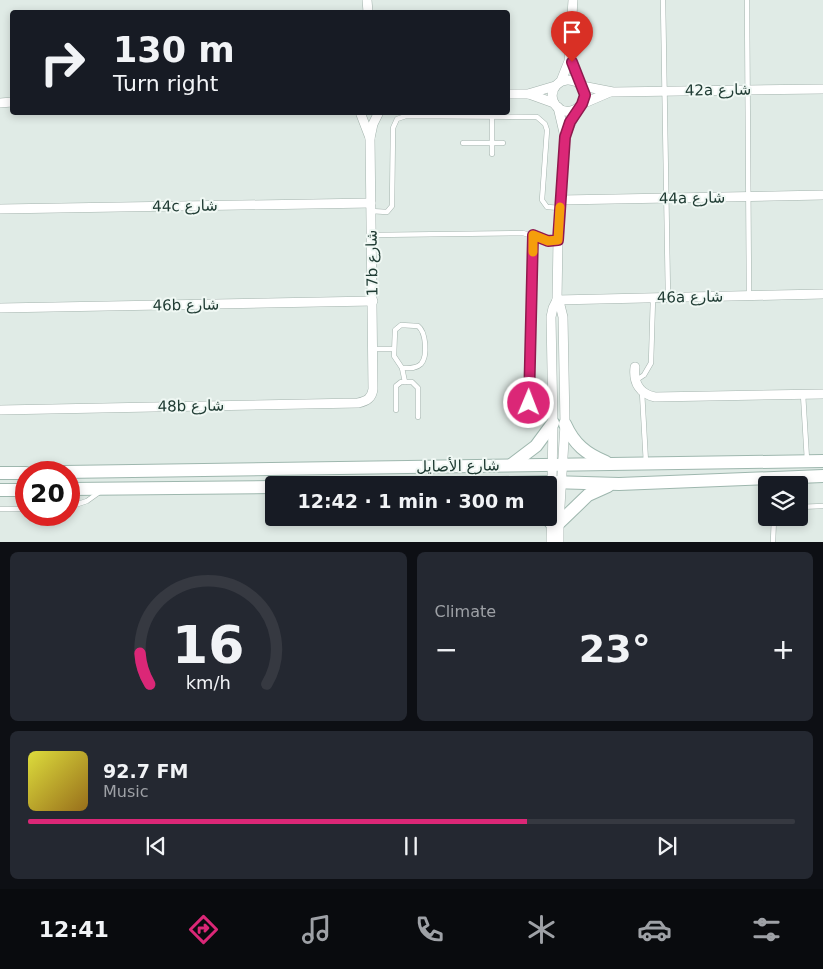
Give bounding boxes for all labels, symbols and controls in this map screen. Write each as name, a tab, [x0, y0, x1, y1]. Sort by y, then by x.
pin	[551, 11, 593, 62]
icon: arrive	[558, 18, 586, 46]
icon: right	[30, 30, 95, 95]
text: 130 m	[113, 30, 235, 70]
text: Turn right	[113, 71, 218, 96]
street label: 42a شارع	[685, 80, 751, 100]
street label: 44a شارع	[659, 188, 725, 208]
street label: 44c شارع	[152, 196, 218, 216]
street label: 17b شارع	[362, 229, 382, 297]
street label: 46a شارع	[657, 287, 723, 307]
street label: 46b شارع	[152, 295, 220, 315]
position arrow	[502, 376, 554, 428]
street label: 48b شارع	[157, 396, 225, 416]
street label: شارع الأصايل	[416, 455, 500, 476]
speed limit sign: 20	[15, 461, 80, 526]
map controls	[758, 476, 808, 526]
button: layers	[758, 476, 808, 526]
text: 12:42 · 1 min · 300 m	[297, 490, 525, 512]
text: Climate	[435, 602, 496, 621]
text: 16	[172, 615, 244, 675]
text: 23°	[579, 627, 651, 671]
text: −	[435, 633, 458, 666]
text: +	[772, 633, 795, 666]
text: km/h	[186, 672, 231, 693]
text: 92.7 FM	[103, 760, 188, 782]
text: Music	[103, 782, 149, 801]
icon: previous	[142, 832, 170, 860]
icon: pause	[397, 832, 425, 860]
icon: next	[653, 832, 681, 860]
icon: directions	[186, 912, 221, 947]
icon: music	[299, 912, 334, 947]
icon: phone	[412, 912, 447, 947]
icon: climate	[524, 912, 559, 947]
icon: car	[637, 912, 672, 947]
icon: filters	[749, 912, 784, 947]
text: 12:41	[39, 917, 109, 942]

